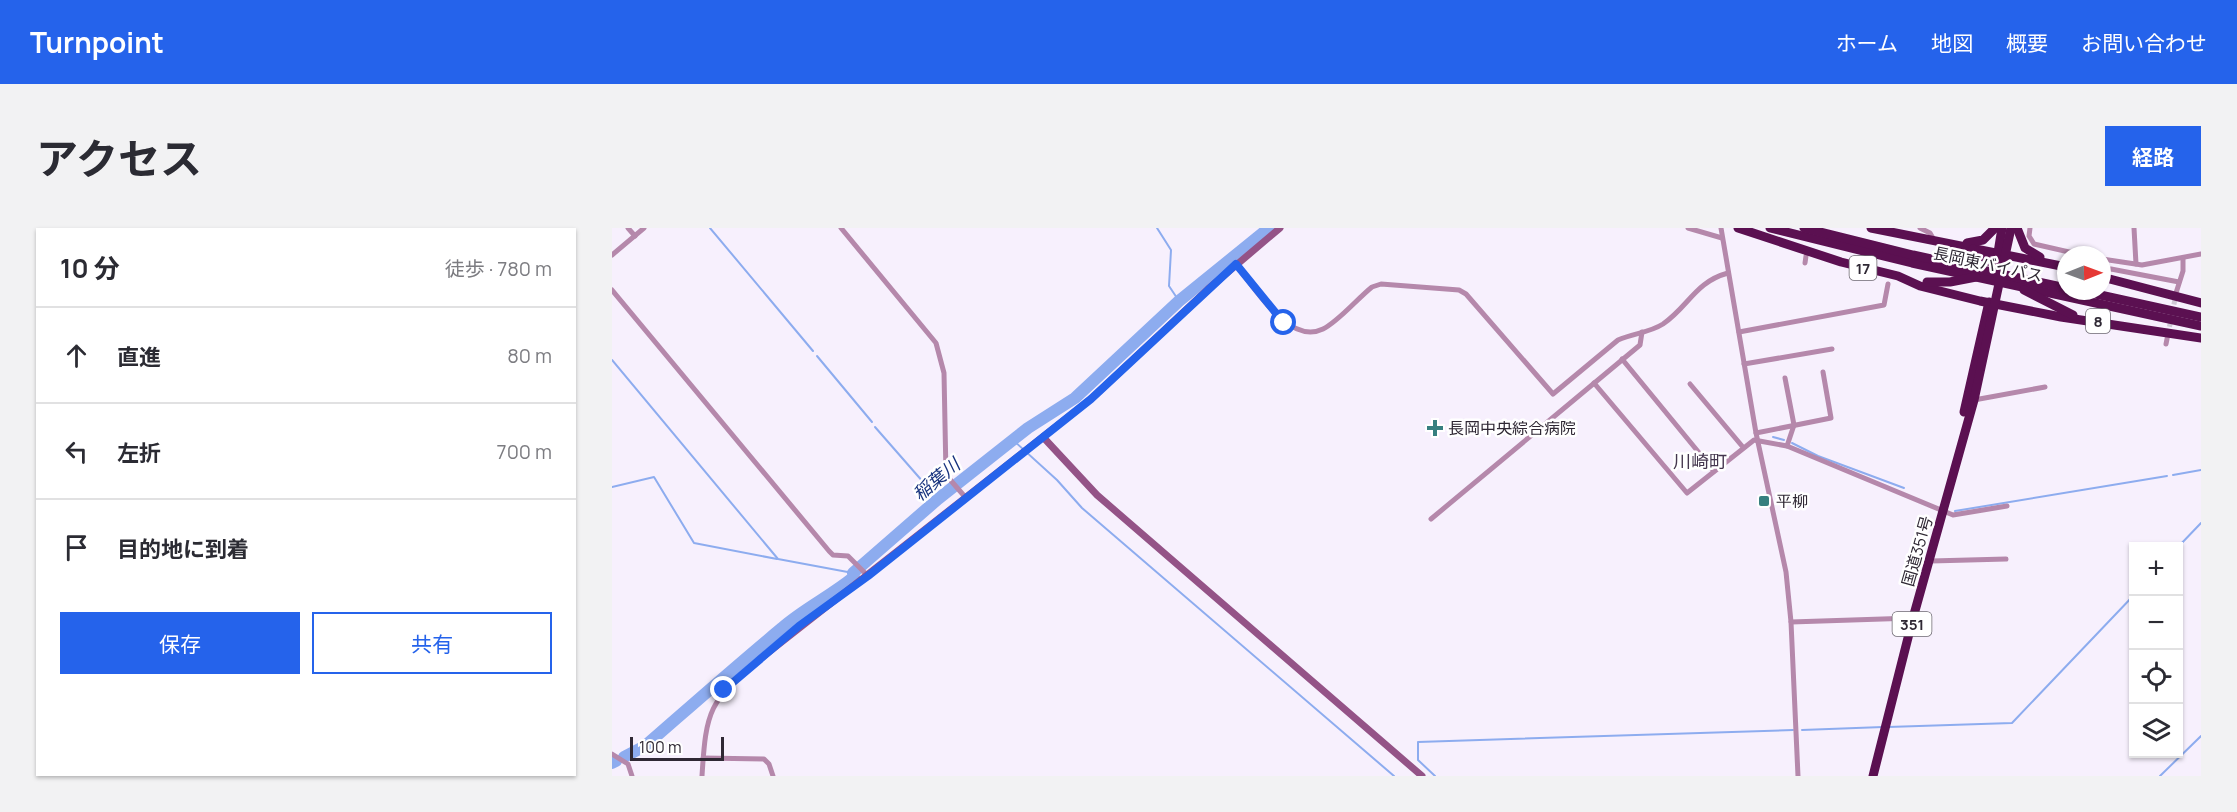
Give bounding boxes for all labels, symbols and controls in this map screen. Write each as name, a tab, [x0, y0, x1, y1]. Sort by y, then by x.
text: Turnpoint	[30, 23, 164, 61]
text: ホーム	[1836, 29, 1898, 57]
text: 地図	[1931, 29, 1973, 57]
text: 概要	[2006, 29, 2048, 57]
text: お問い合わせ	[2081, 29, 2207, 57]
button: 経路	[2105, 126, 2201, 186]
text: アクセス	[36, 129, 202, 187]
street label: 長岡東バイパス	[1931, 242, 2045, 286]
north arrow	[2057, 246, 2111, 300]
text: 10 分	[60, 250, 120, 286]
text: 徒歩 · 780 m	[445, 255, 552, 282]
road number: 17	[1850, 256, 1876, 280]
route start	[1270, 309, 1296, 335]
road number: 8	[2086, 309, 2110, 333]
icon: ahead	[60, 339, 93, 372]
text: 直進	[117, 342, 161, 372]
text: 80 m	[507, 342, 552, 369]
place label: 長岡中央綜合病院	[1448, 417, 1576, 439]
marker: 長岡中央綜合病院	[1426, 419, 1444, 437]
icon: left	[60, 435, 93, 468]
text: 左折	[117, 438, 161, 468]
text: 700 m	[497, 438, 552, 465]
district label: 川崎町	[1673, 449, 1727, 473]
water label: 稲葉川	[908, 451, 966, 506]
place label: 平柳	[1776, 490, 1808, 512]
marker: 平柳	[1757, 494, 1771, 508]
street label: 国道351号	[1896, 513, 1938, 589]
icon: arrive	[60, 531, 93, 564]
text: 目的地に到着	[117, 534, 249, 564]
map controls	[2129, 542, 2183, 758]
button: +	[2129, 542, 2183, 596]
button: −	[2129, 596, 2183, 650]
button: 保存	[60, 612, 300, 674]
button: 共有	[312, 612, 552, 674]
road number: 351	[1892, 612, 1932, 636]
button: locate	[2129, 650, 2183, 704]
route end	[710, 676, 736, 702]
button: layers	[2129, 704, 2183, 758]
scale bar	[630, 734, 724, 762]
text: 100 m	[639, 736, 682, 758]

